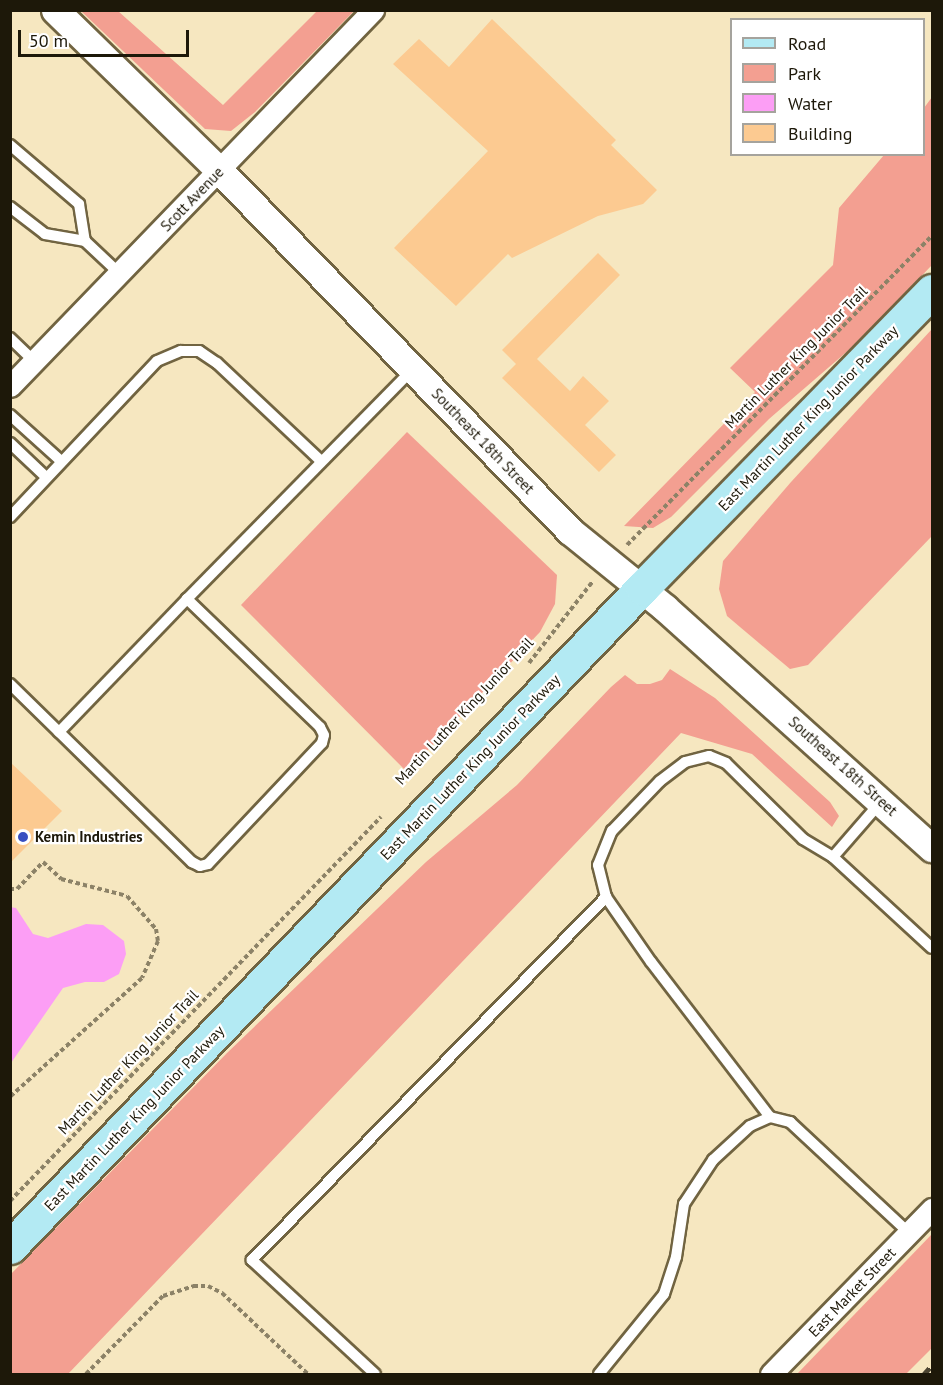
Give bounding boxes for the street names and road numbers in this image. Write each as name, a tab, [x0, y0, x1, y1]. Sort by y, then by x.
street label: Scott Avenue	[157, 163, 227, 235]
street label: Martin Luther King Junior Trail	[721, 282, 871, 432]
street label: East Martin Luther King Junior Parkway	[714, 322, 902, 514]
street label: Southeast 18th Street	[428, 384, 538, 498]
street label: Martin Luther King Junior Trail	[391, 634, 537, 788]
street label: East Martin Luther King Junior Parkway	[376, 671, 564, 863]
street label: Southeast 18th Street	[785, 713, 901, 819]
street label: Martin Luther King Junior Trail	[54, 986, 202, 1138]
street label: East Martin Luther King Junior Parkway	[40, 1022, 228, 1214]
street label: East Market Street	[805, 1244, 899, 1340]

